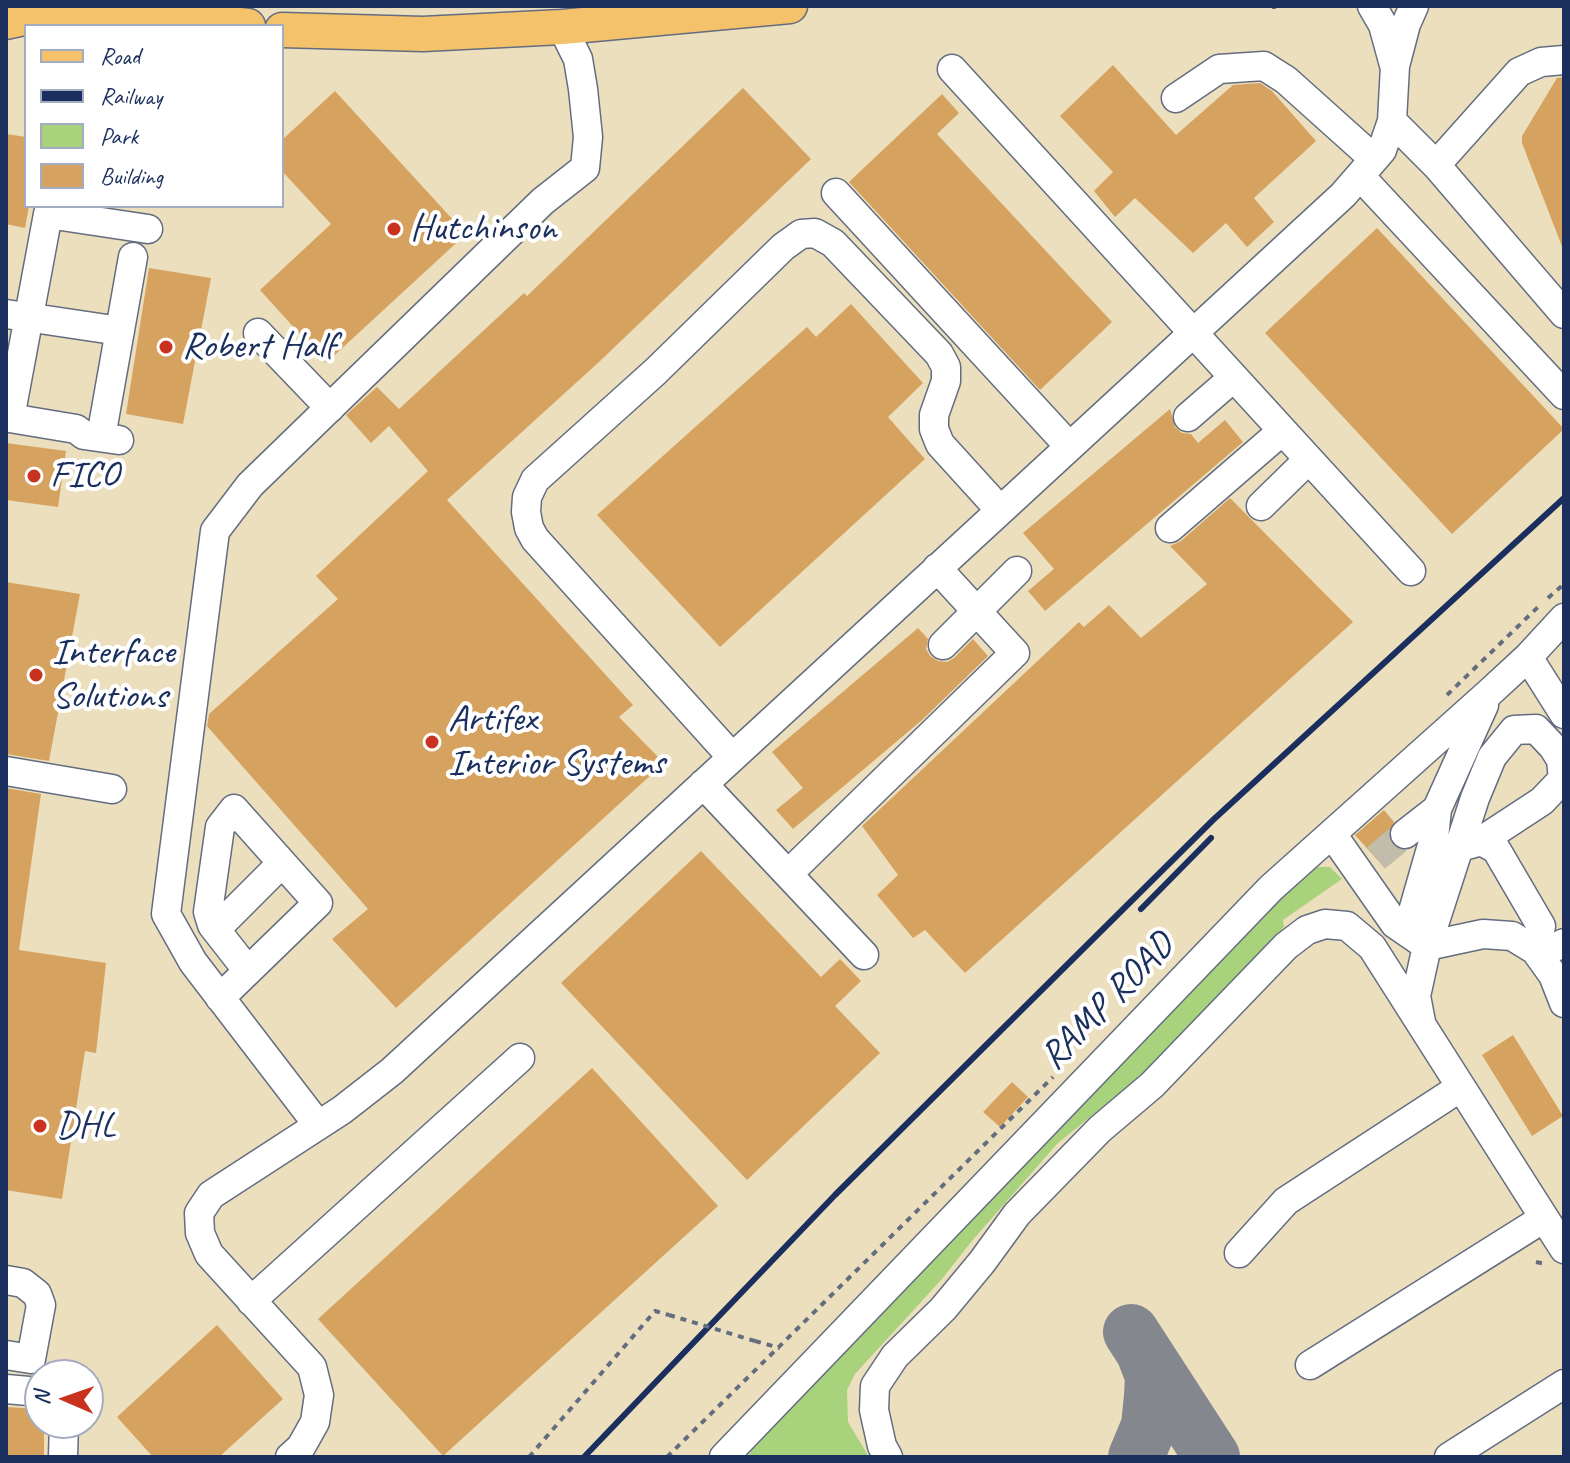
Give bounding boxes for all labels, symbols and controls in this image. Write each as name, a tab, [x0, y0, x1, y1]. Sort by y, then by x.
legend	[24, 24, 284, 208]
text: Road	[100, 41, 140, 71]
text: Railway	[100, 81, 162, 111]
text: Park	[100, 121, 138, 151]
text: Building	[100, 161, 163, 191]
place label: Hutchinson	[410, 206, 556, 252]
marker: Hutchinson	[385, 220, 403, 238]
place label: Robert Half	[182, 324, 335, 370]
marker: Robert Half	[157, 338, 175, 356]
place label: FICO	[50, 453, 119, 499]
marker: FICO	[25, 467, 43, 485]
place label: Interface Solutions	[52, 630, 175, 720]
marker: Interface Solutions	[27, 666, 45, 684]
place label: Artifex Interior Systems	[448, 697, 665, 786]
marker: Artifex Interior Systems	[423, 733, 441, 751]
street label: RAMP ROAD	[1032, 924, 1184, 1080]
place label: DHL	[56, 1103, 116, 1149]
marker: DHL	[31, 1117, 49, 1135]
north arrow	[24, 1359, 104, 1439]
text: N	[28, 1391, 56, 1406]

